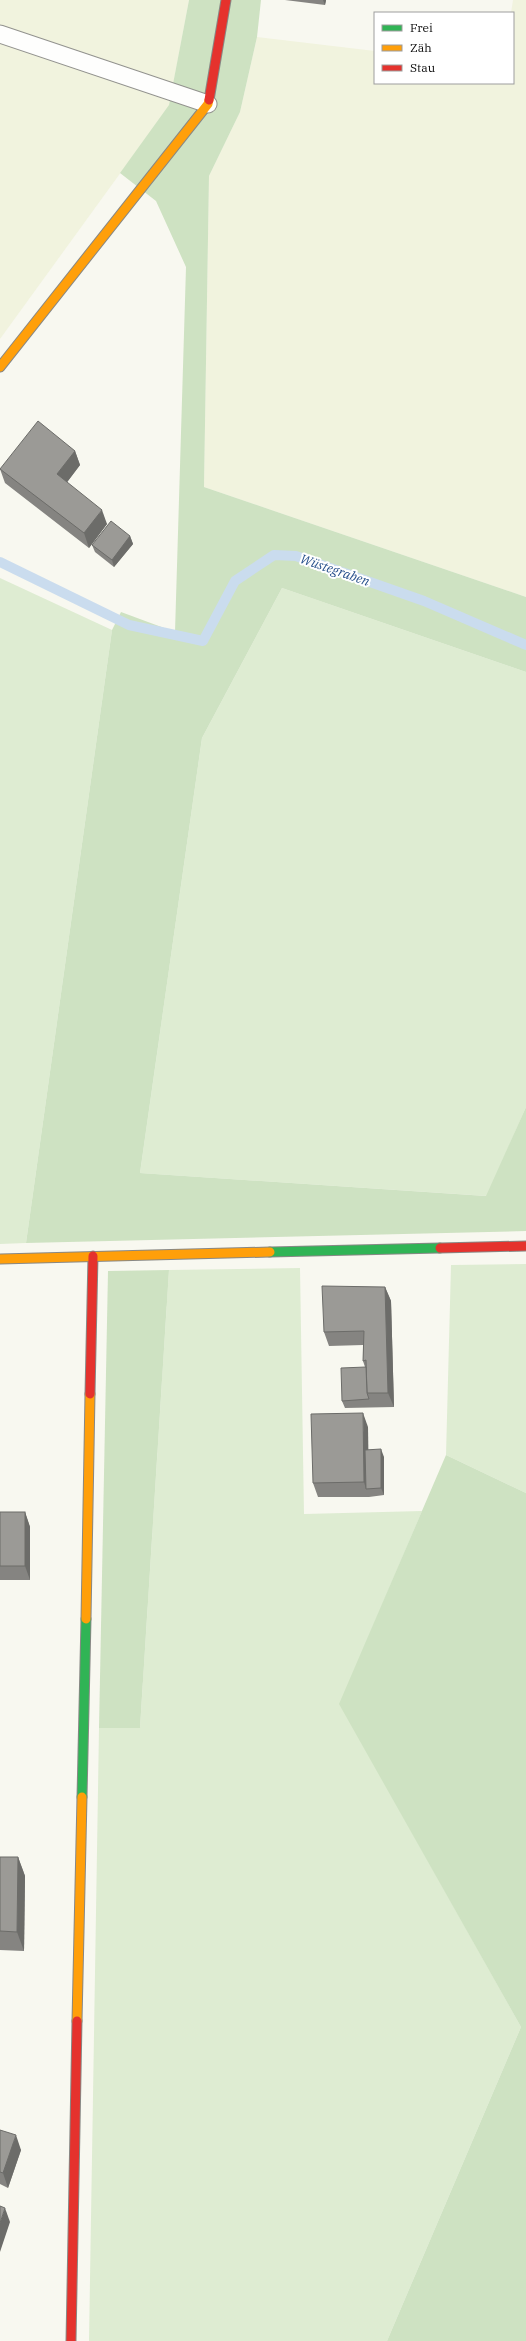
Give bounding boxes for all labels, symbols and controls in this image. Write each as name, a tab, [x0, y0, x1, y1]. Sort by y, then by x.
legend	[374, 12, 514, 84]
text: Frei	[410, 20, 433, 35]
text: Zäh	[410, 40, 432, 55]
text: Stau	[410, 60, 436, 75]
water label: Wüstegraben	[298, 550, 373, 590]

